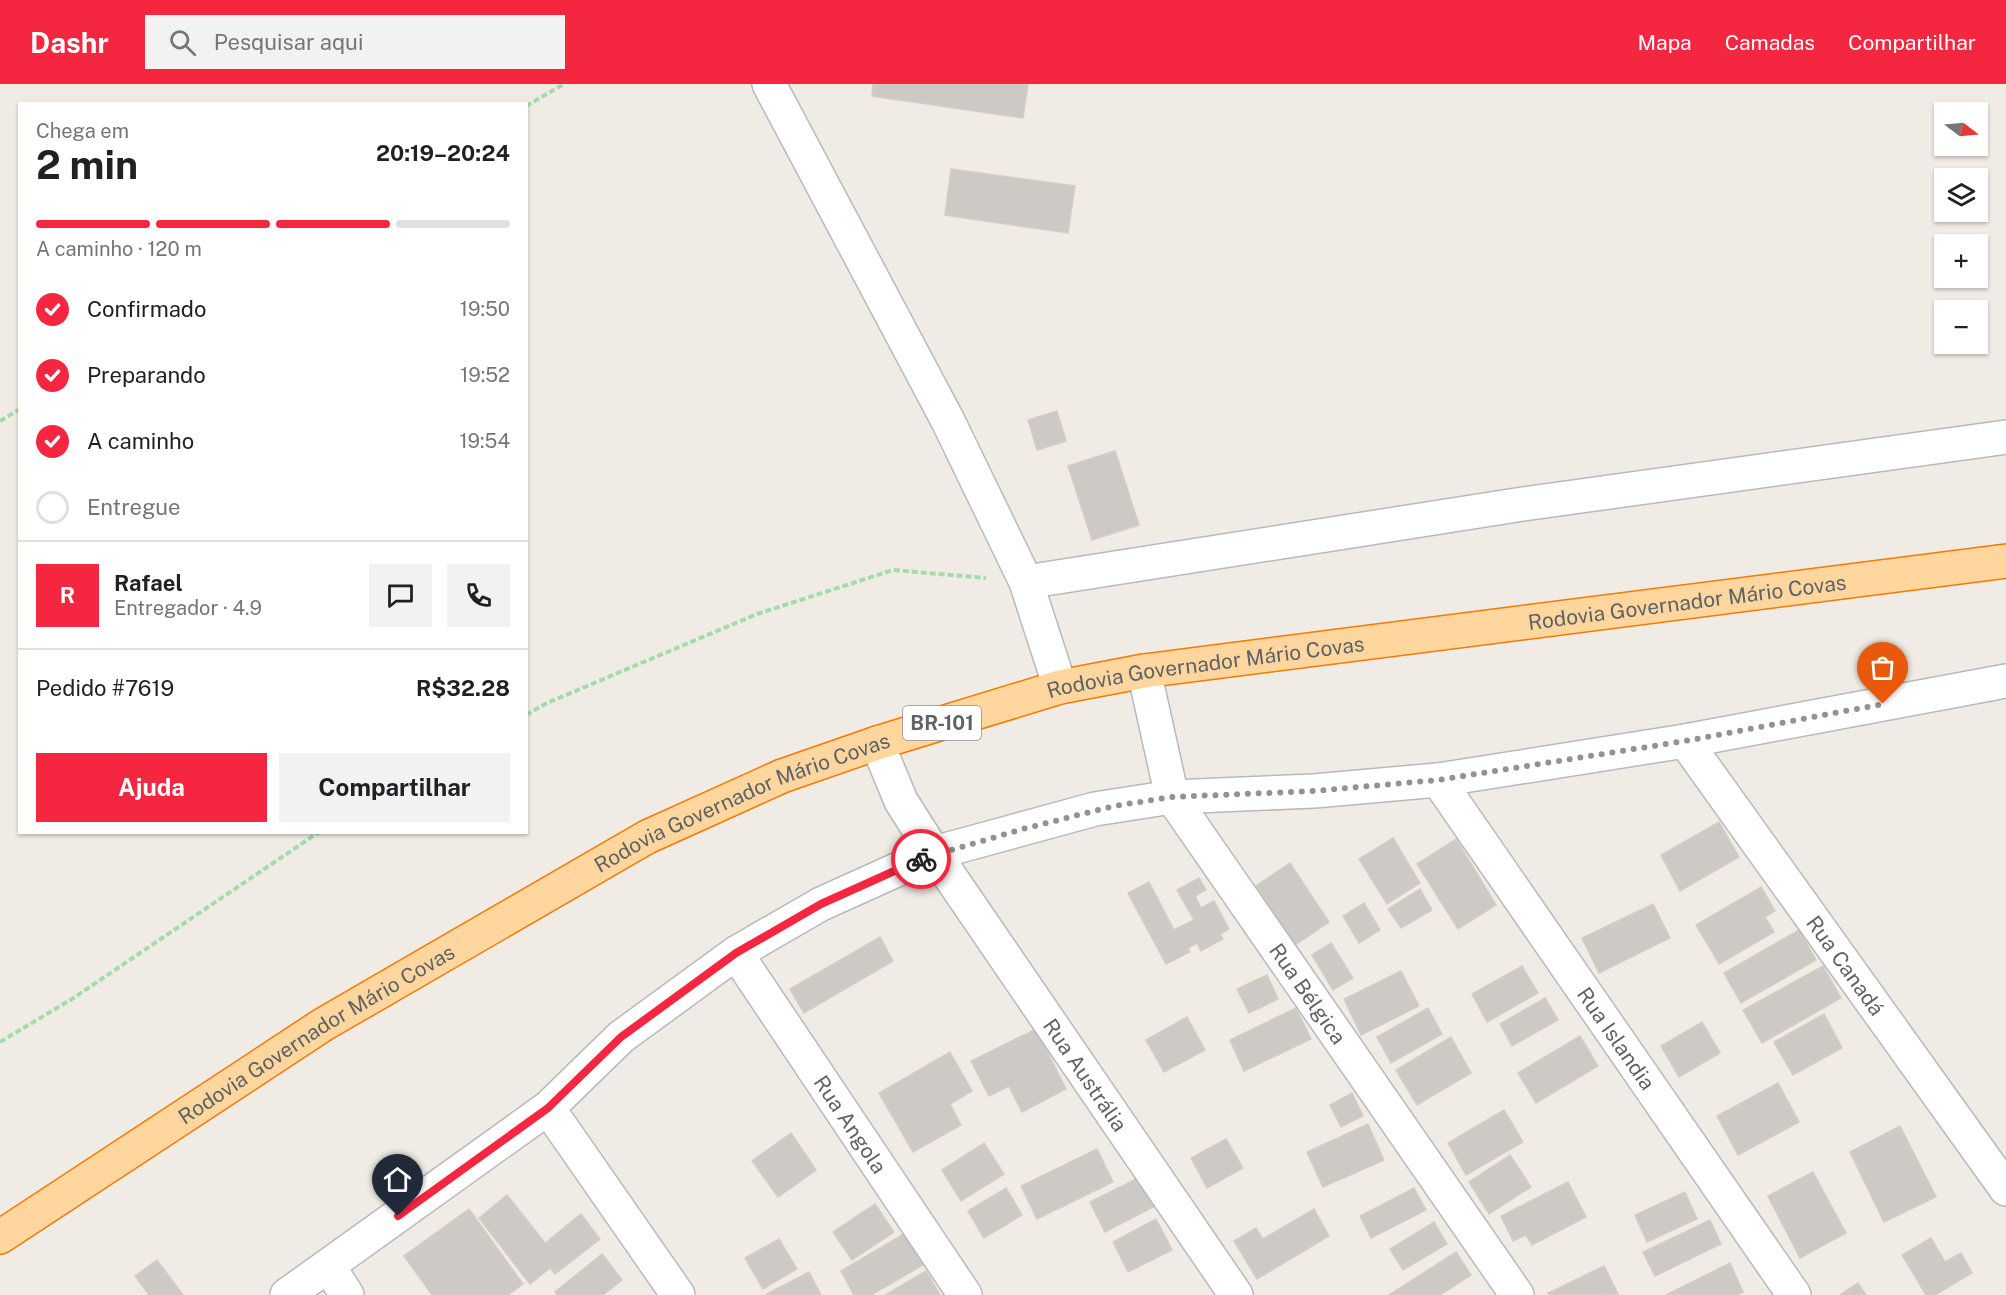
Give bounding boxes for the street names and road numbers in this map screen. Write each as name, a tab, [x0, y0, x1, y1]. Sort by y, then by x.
street label: Rodovia Governador Mário Covas	[1526, 569, 1848, 634]
street label: Rodovia Governador Mário Covas	[1044, 631, 1366, 703]
road number: BR-101	[903, 706, 981, 740]
street label: Rodovia Governador Mário Covas	[589, 727, 893, 878]
street label: Rua Canadá	[1802, 911, 1890, 1020]
street label: Rua Bélgica	[1265, 938, 1352, 1049]
street label: Rodovia Governador Mário Covas	[173, 939, 459, 1129]
street label: Rua Islandia	[1572, 982, 1661, 1094]
street label: Rua Austrália	[1038, 1014, 1133, 1136]
street label: Rua Angola	[809, 1070, 892, 1178]

